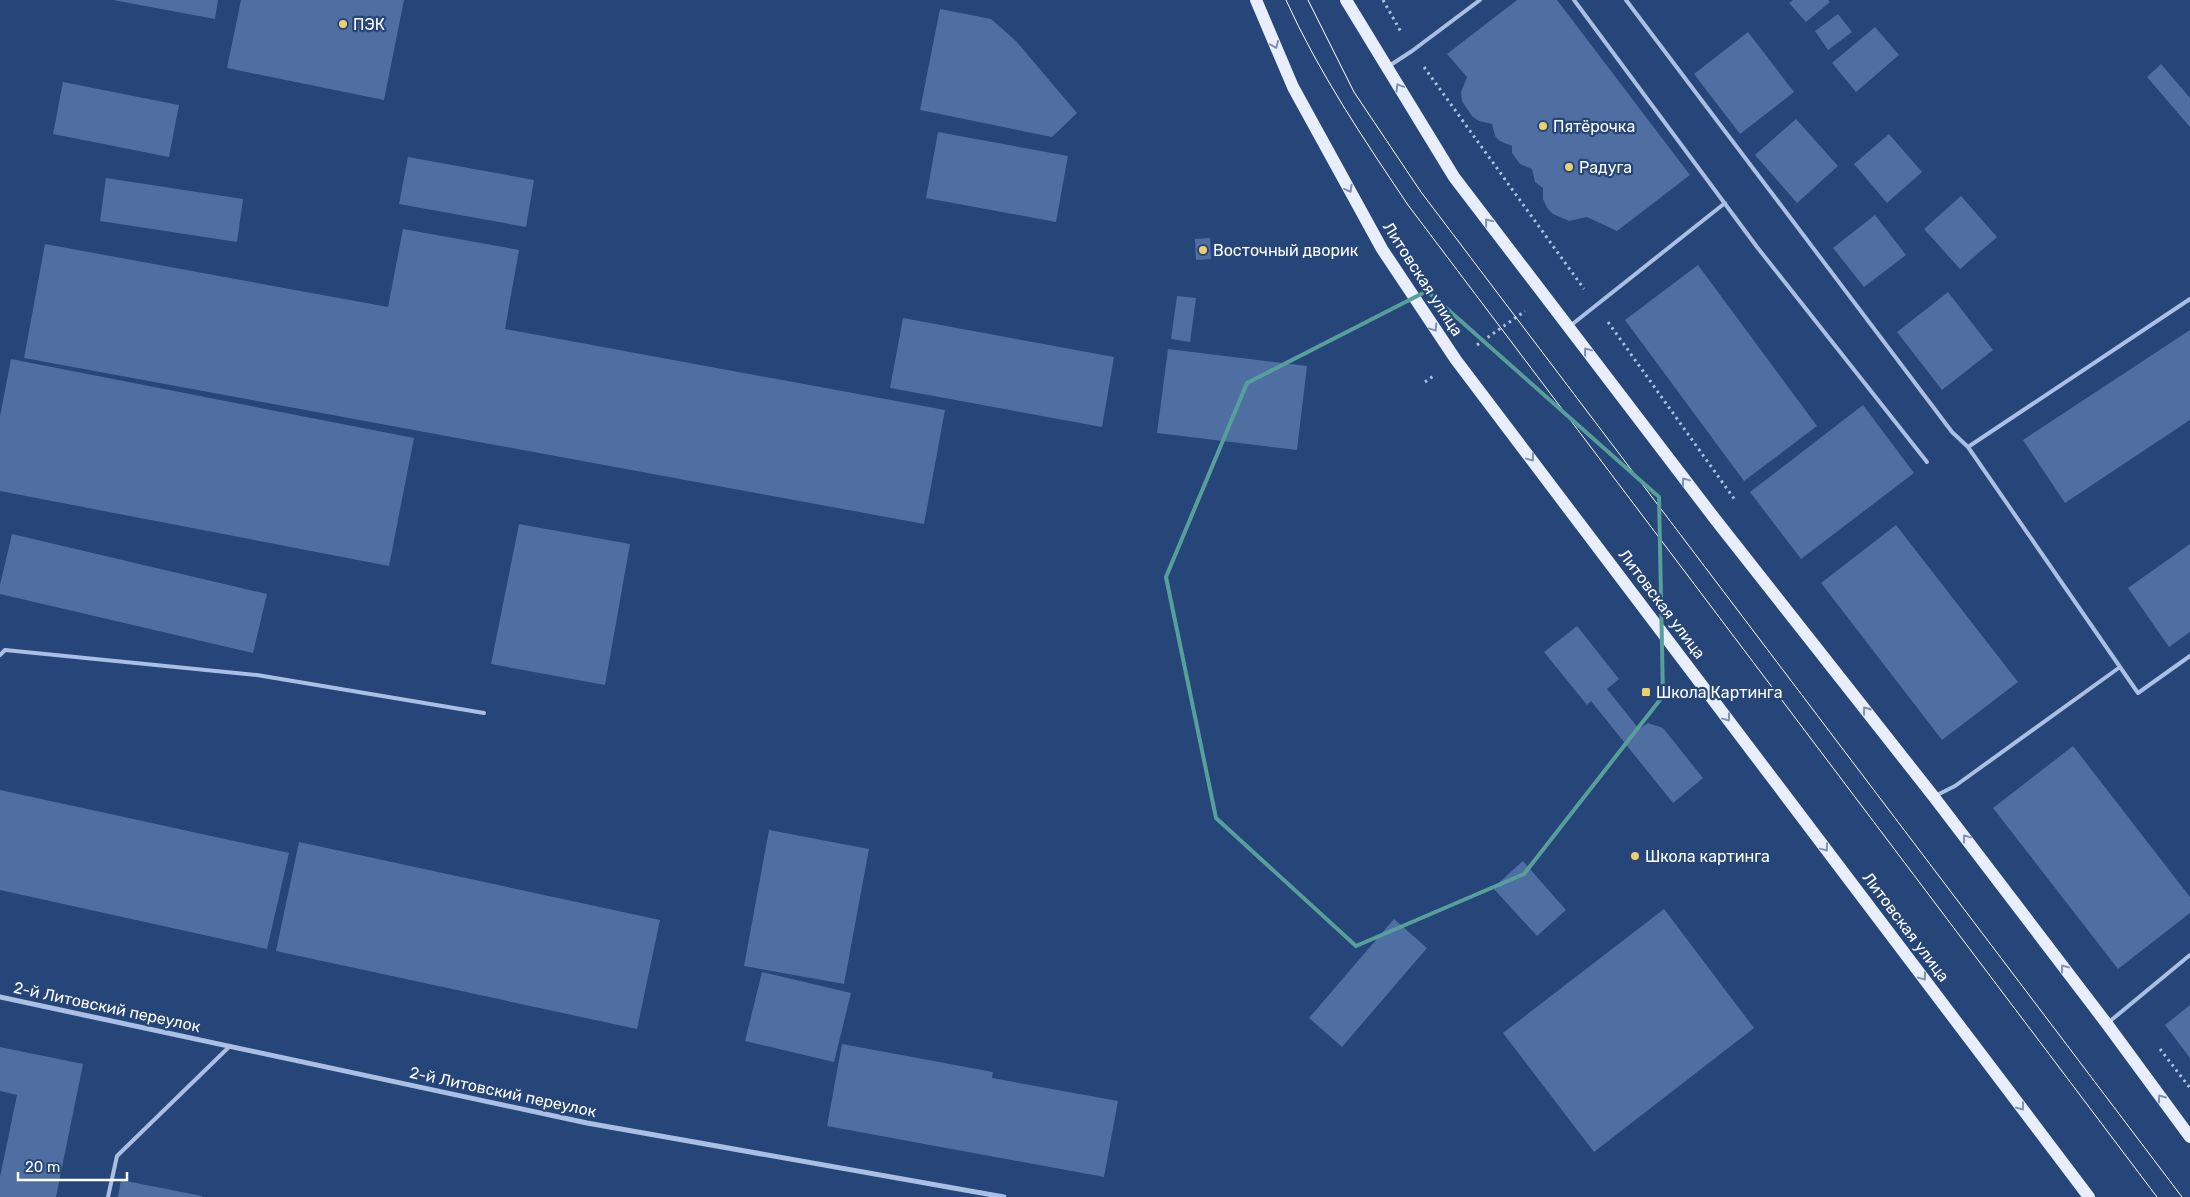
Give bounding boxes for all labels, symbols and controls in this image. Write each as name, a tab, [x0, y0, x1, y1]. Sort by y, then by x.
place label: ПЭК	[353, 15, 385, 34]
marker: ПЭК	[337, 18, 349, 30]
one-way arrow	[1269, 40, 1280, 49]
one-way arrow	[1395, 83, 1405, 92]
place label: Пятёрочка	[1553, 117, 1635, 136]
marker: Пятёрочка	[1537, 120, 1549, 132]
place label: Радуга	[1579, 158, 1632, 177]
marker: Радуга	[1563, 161, 1575, 173]
one-way arrow	[1343, 184, 1353, 193]
street label: Литовская улица	[1379, 218, 1467, 340]
one-way arrow	[1486, 219, 1494, 228]
place label: Восточный дворик	[1213, 241, 1359, 260]
marker: Восточный дворик	[1197, 244, 1209, 256]
one-way arrow	[1428, 322, 1438, 331]
one-way arrow	[1585, 348, 1593, 357]
one-way arrow	[1525, 453, 1534, 462]
one-way arrow	[1683, 478, 1691, 487]
street label: Литовская улица	[1615, 545, 1709, 663]
place label: Школа Картинга	[1656, 683, 1783, 702]
marker: Школа Картинга	[1640, 686, 1652, 698]
one-way arrow	[1863, 707, 1871, 716]
one-way arrow	[1722, 712, 1730, 721]
one-way arrow	[1963, 835, 1971, 844]
one-way arrow	[1820, 842, 1828, 851]
place label: Школа картинга	[1645, 847, 1770, 866]
marker: Школа картинга	[1629, 850, 1641, 862]
street label: Литовская улица	[1859, 868, 1953, 986]
one-way arrow	[2061, 964, 2070, 973]
one-way arrow	[1918, 971, 1926, 980]
street label: 2-й Литовский переулок	[12, 978, 203, 1036]
street label: 2-й Литовский переулок	[408, 1063, 599, 1121]
one-way arrow	[2158, 1094, 2167, 1104]
one-way arrow	[2016, 1101, 2024, 1110]
scale bar	[18, 1150, 126, 1182]
text: 20 m	[25, 1158, 60, 1176]

